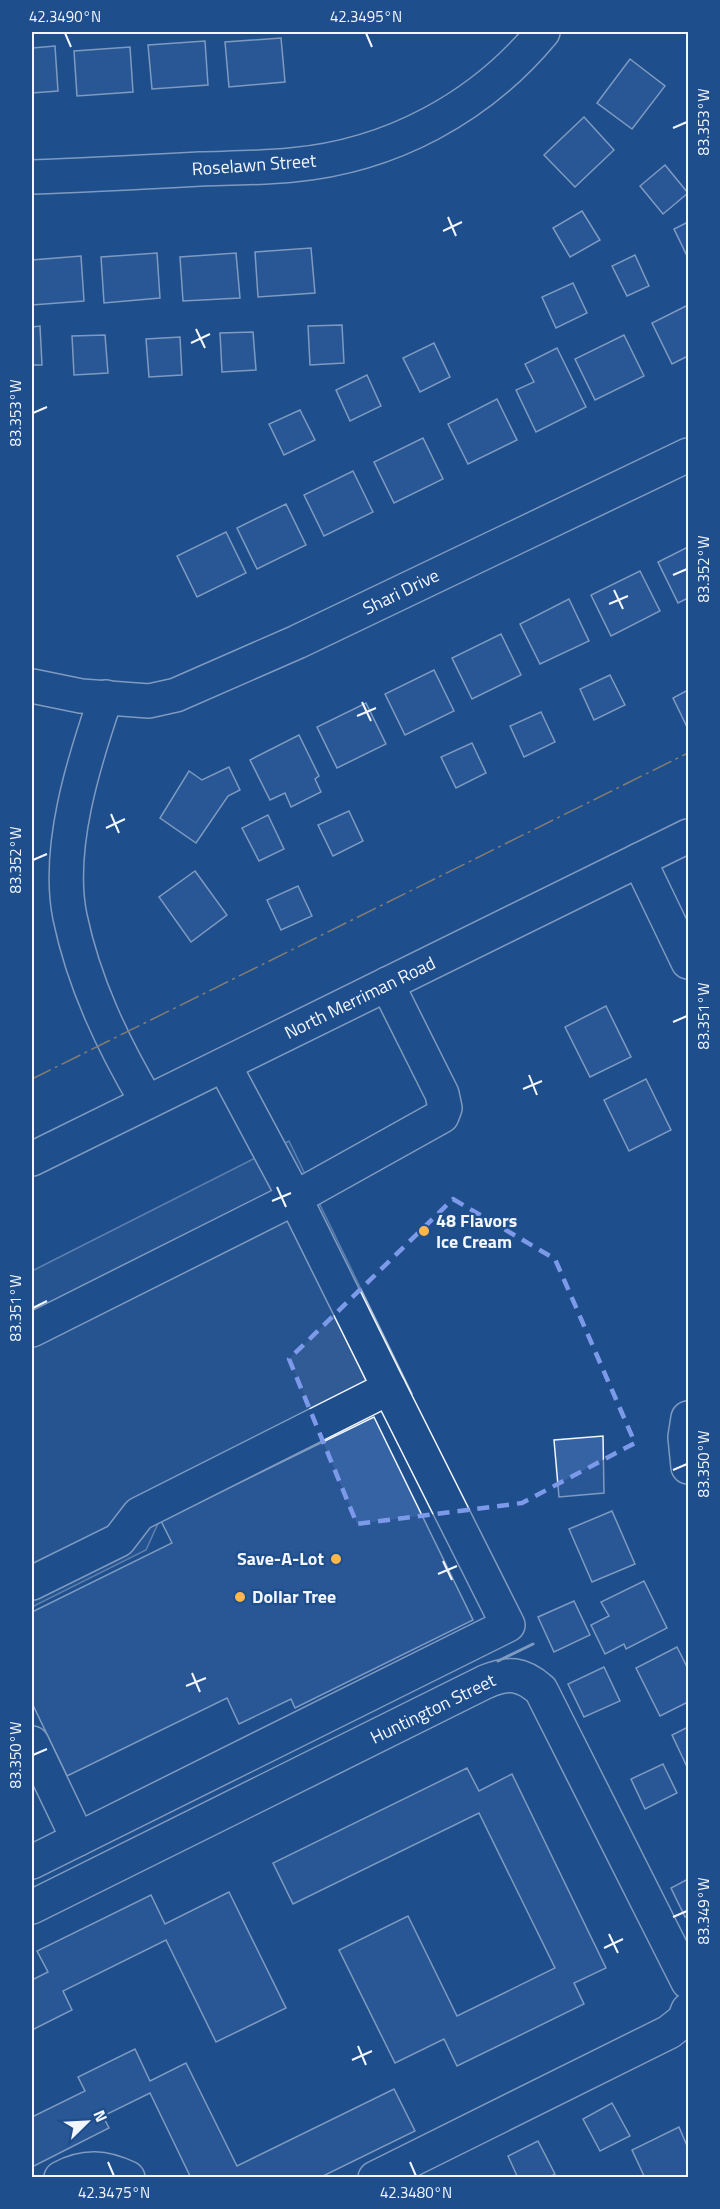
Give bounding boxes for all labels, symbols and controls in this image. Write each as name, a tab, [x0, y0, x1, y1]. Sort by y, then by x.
text: 42.3490°N	[29, 5, 101, 28]
text: 42.3495°N	[330, 5, 402, 28]
text: 83.353°W	[692, 89, 715, 155]
street label: Roselawn Street	[191, 147, 318, 182]
text: 83.353°W	[4, 380, 27, 446]
text: 83.352°W	[692, 536, 715, 602]
street label: Shari Drive	[358, 561, 444, 622]
text: 83.352°W	[4, 827, 27, 893]
street label: North Merriman Road	[280, 949, 440, 1046]
text: 83.351°W	[692, 983, 715, 1049]
place label: 48 Flavors Ice Cream	[436, 1207, 517, 1255]
marker: 48 Flavors Ice Cream	[417, 1224, 431, 1238]
text: 83.351°W	[4, 1275, 27, 1341]
text: 83.350°W	[692, 1431, 715, 1497]
place label: Save-A-Lot	[237, 1545, 324, 1572]
marker: Save-A-Lot	[329, 1552, 343, 1566]
place label: Dollar Tree	[252, 1583, 336, 1610]
marker: Dollar Tree	[233, 1590, 247, 1604]
street label: Huntington Street	[366, 1666, 501, 1751]
text: 83.350°W	[4, 1722, 27, 1788]
text: 83.349°W	[692, 1878, 715, 1944]
north arrow	[57, 2092, 117, 2152]
text: N	[87, 2106, 114, 2126]
text: 42.3475°N	[78, 2181, 150, 2204]
text: 42.3480°N	[380, 2181, 452, 2204]

